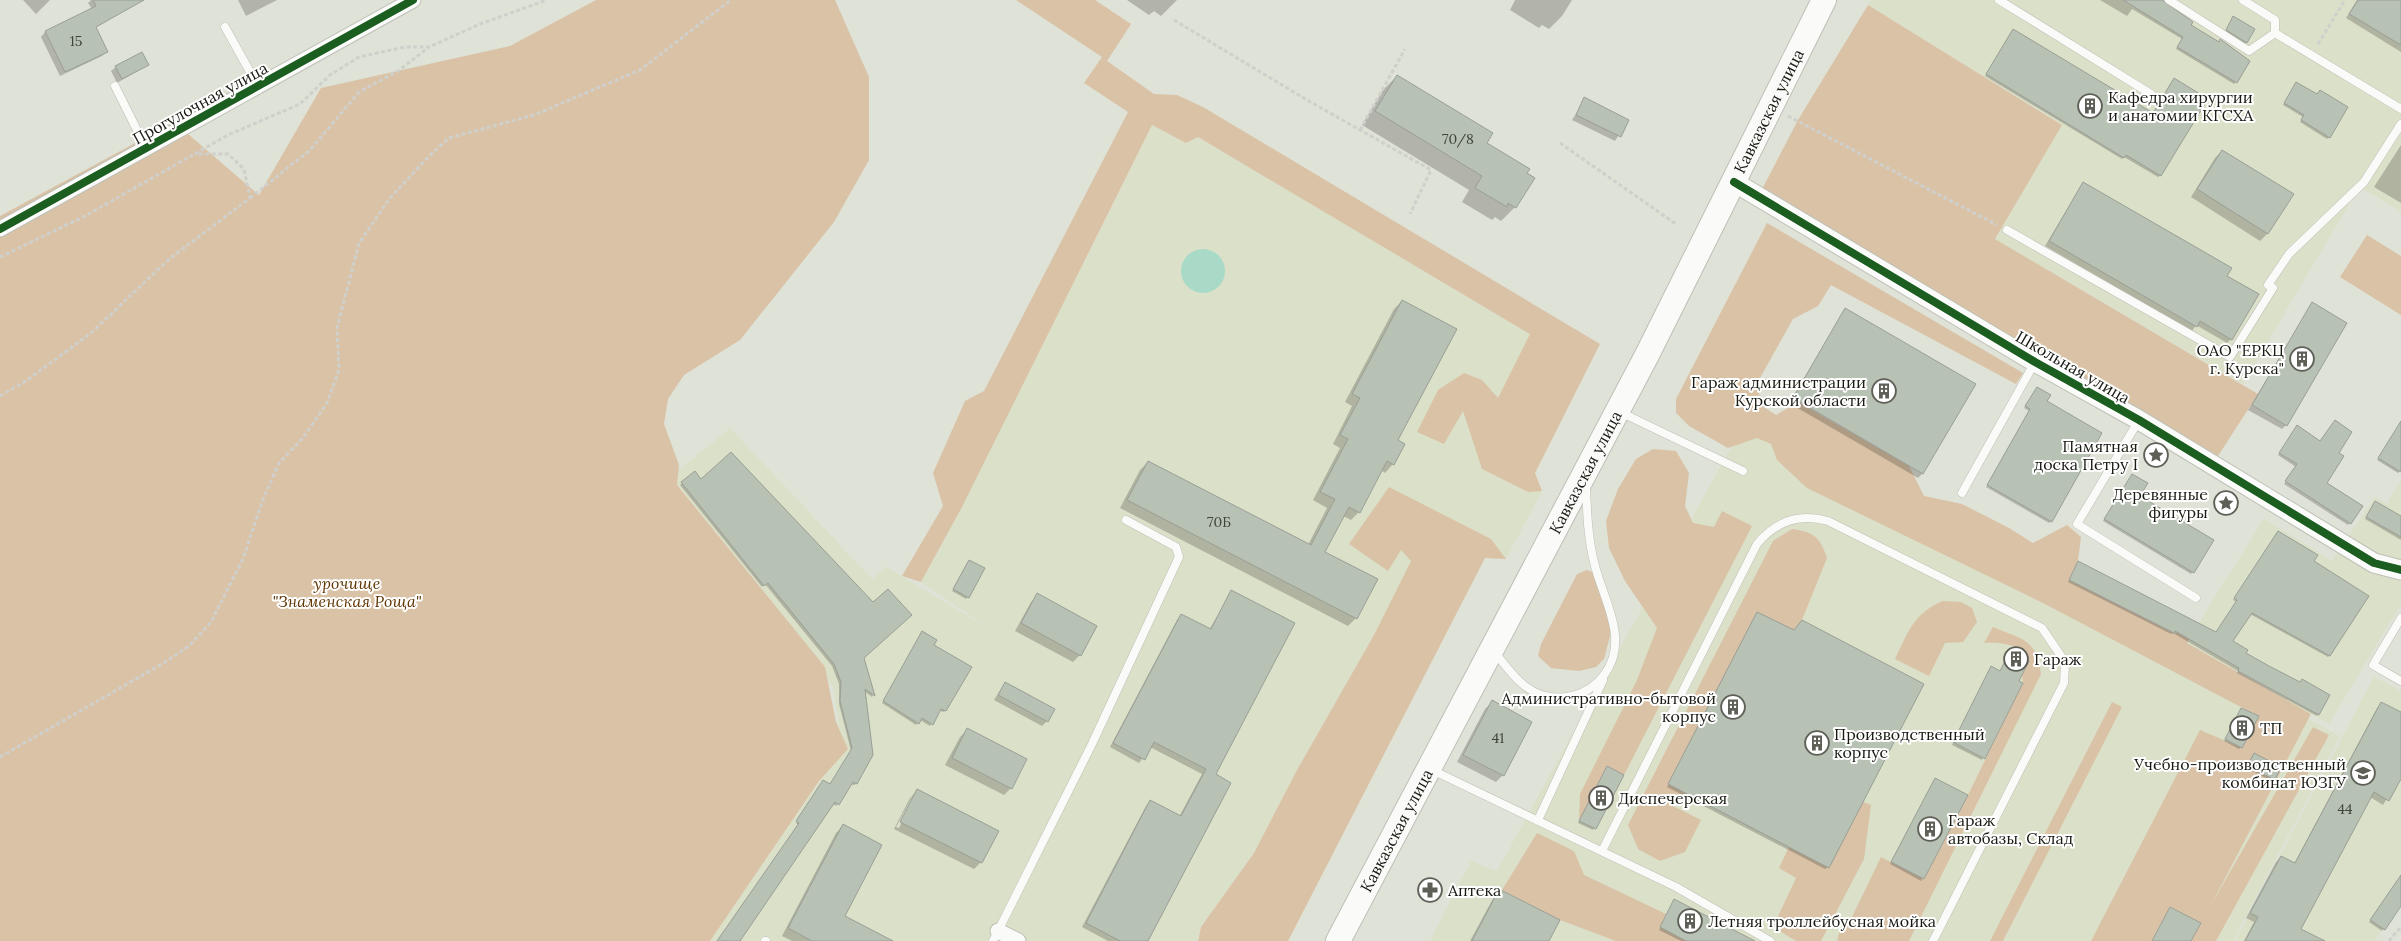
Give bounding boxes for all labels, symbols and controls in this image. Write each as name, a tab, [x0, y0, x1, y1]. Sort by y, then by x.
house number: 15	[70, 32, 82, 50]
street label: Кавказская улица	[1729, 46, 1808, 176]
street label: Прогулочная улица	[129, 58, 271, 148]
place label: Кафедра хирургии и анатомии КГСХА	[2108, 87, 2254, 125]
building icon: Кафедра хирургии и анатомии КГСХА	[2077, 93, 2103, 119]
house number: 70/8	[1442, 130, 1474, 148]
street label: Школьная улица	[2012, 326, 2134, 408]
place label: ОАО "ЕРКЦ г. Курска"	[2197, 340, 2284, 378]
building icon: ОАО "ЕРКЦ г. Курска"	[2289, 346, 2315, 372]
place label: Гараж администрации Курской области	[1691, 372, 1866, 410]
building icon: Гараж администрации Курской области	[1871, 378, 1897, 404]
street label: Кавказская улица	[1545, 407, 1626, 537]
place label: Памятная доска Петру I	[2034, 436, 2138, 474]
place icon: Памятная доска Петру I	[2143, 442, 2169, 468]
place label: Деревянные фигуры	[2113, 484, 2208, 522]
place icon: Деревянные фигуры	[2213, 490, 2239, 516]
house number: 70Б	[1207, 513, 1231, 531]
park label: урочище "Знаменская Роща"	[273, 573, 422, 611]
building icon: Гараж	[2003, 646, 2029, 672]
place label: Гараж	[2034, 649, 2082, 669]
place label: Административно-бытовой корпус	[1500, 688, 1716, 726]
building icon: Административно-бытовой корпус	[1720, 694, 1746, 720]
building icon: ТП	[2229, 715, 2255, 741]
place label: ТП	[2260, 718, 2282, 738]
place label: Производственный корпус	[1834, 724, 1985, 762]
house number: 41	[1492, 729, 1504, 747]
building icon: Производственный корпус	[1804, 730, 1830, 756]
place label: Учебно-производственный комбинат ЮЗГУ	[2133, 754, 2346, 792]
school or university icon: Учебно-производственный комбинат ЮЗГУ	[2350, 760, 2376, 786]
street label: Кавказская улица	[1356, 766, 1437, 895]
building icon: Диспечерская	[1588, 785, 1614, 811]
place label: Диспечерская	[1618, 788, 1727, 808]
house number: 44	[2337, 800, 2353, 818]
place label: Гараж автобазы, Склад	[1948, 810, 2074, 848]
building icon: Гараж автобазы, Склад	[1917, 816, 1943, 842]
pharmacy icon: Аптека	[1417, 877, 1443, 903]
place label: Аптека	[1447, 880, 1501, 900]
building icon: Летняя троллейбусная мойка	[1677, 908, 1703, 934]
place label: Летняя троллейбусная мойка	[1708, 911, 1936, 931]

